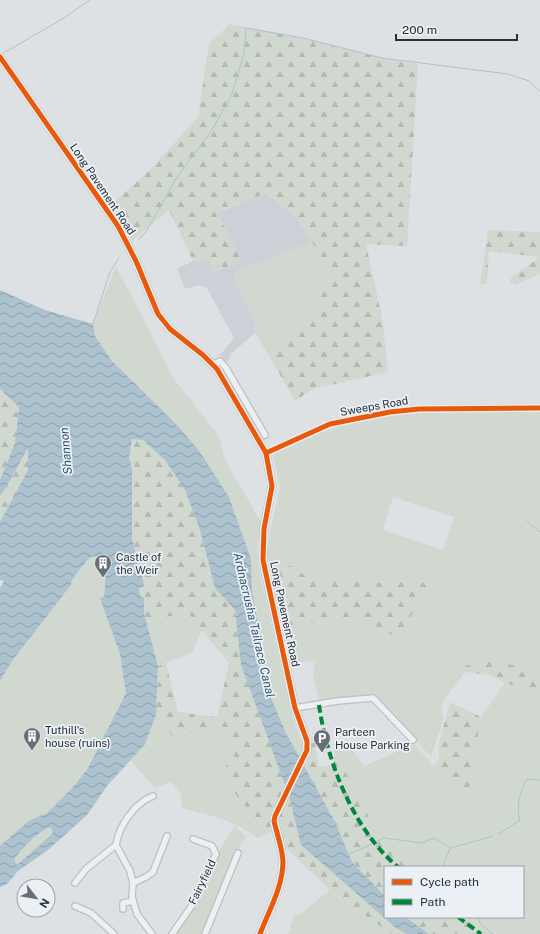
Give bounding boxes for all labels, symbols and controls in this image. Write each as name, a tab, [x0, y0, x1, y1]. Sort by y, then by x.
scale bar	[396, 16, 517, 42]
text: 200 m	[402, 23, 437, 37]
street label: Long Pavement Road	[68, 141, 138, 237]
street label: Sweeps Road	[339, 394, 409, 418]
water label: Shannon	[57, 426, 75, 475]
place label: Castle of the Weir	[116, 551, 162, 576]
water label: Ardnacrusha Tailrace Canal	[230, 551, 278, 699]
building icon: Castle of the Weir	[93, 553, 113, 578]
street label: Long Pavement Road	[268, 560, 302, 668]
place label: Tuthill's house (ruins)	[45, 724, 110, 749]
building icon: Tuthill's house (ruins)	[22, 726, 42, 751]
place label: Parteen House Parking	[335, 726, 410, 751]
parking icon: Parteen House Parking	[312, 728, 332, 753]
street label: Fairyfield	[186, 858, 218, 906]
legend	[384, 866, 524, 918]
text: Cycle path	[420, 875, 479, 889]
north arrow	[16, 878, 56, 918]
text: Path	[420, 895, 446, 909]
text: N	[37, 896, 52, 910]

